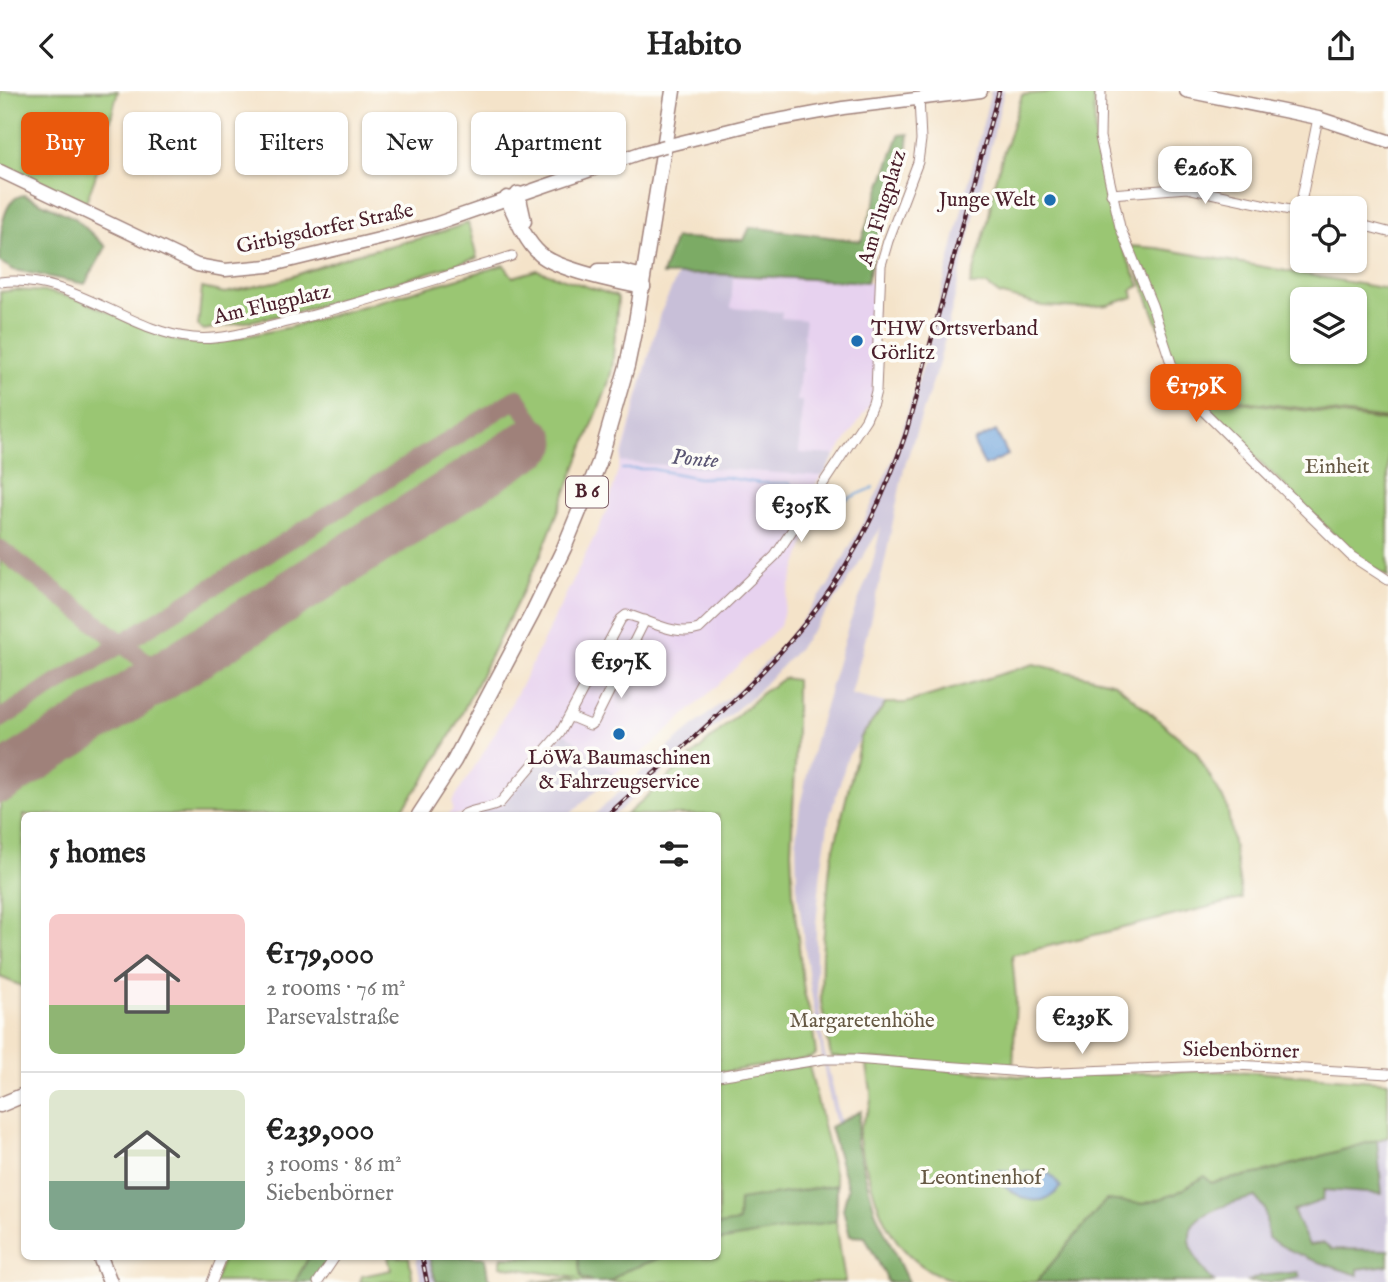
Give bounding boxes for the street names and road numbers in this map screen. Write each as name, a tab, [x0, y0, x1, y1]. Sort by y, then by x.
street label: Am Flugplatz	[852, 147, 913, 270]
street label: Girbigsdorfer Straße	[234, 197, 416, 261]
street label: Am Flugplatz	[210, 278, 333, 332]
road number: B 6	[566, 477, 608, 507]
street label: Siebenbörner	[1182, 1036, 1300, 1066]

